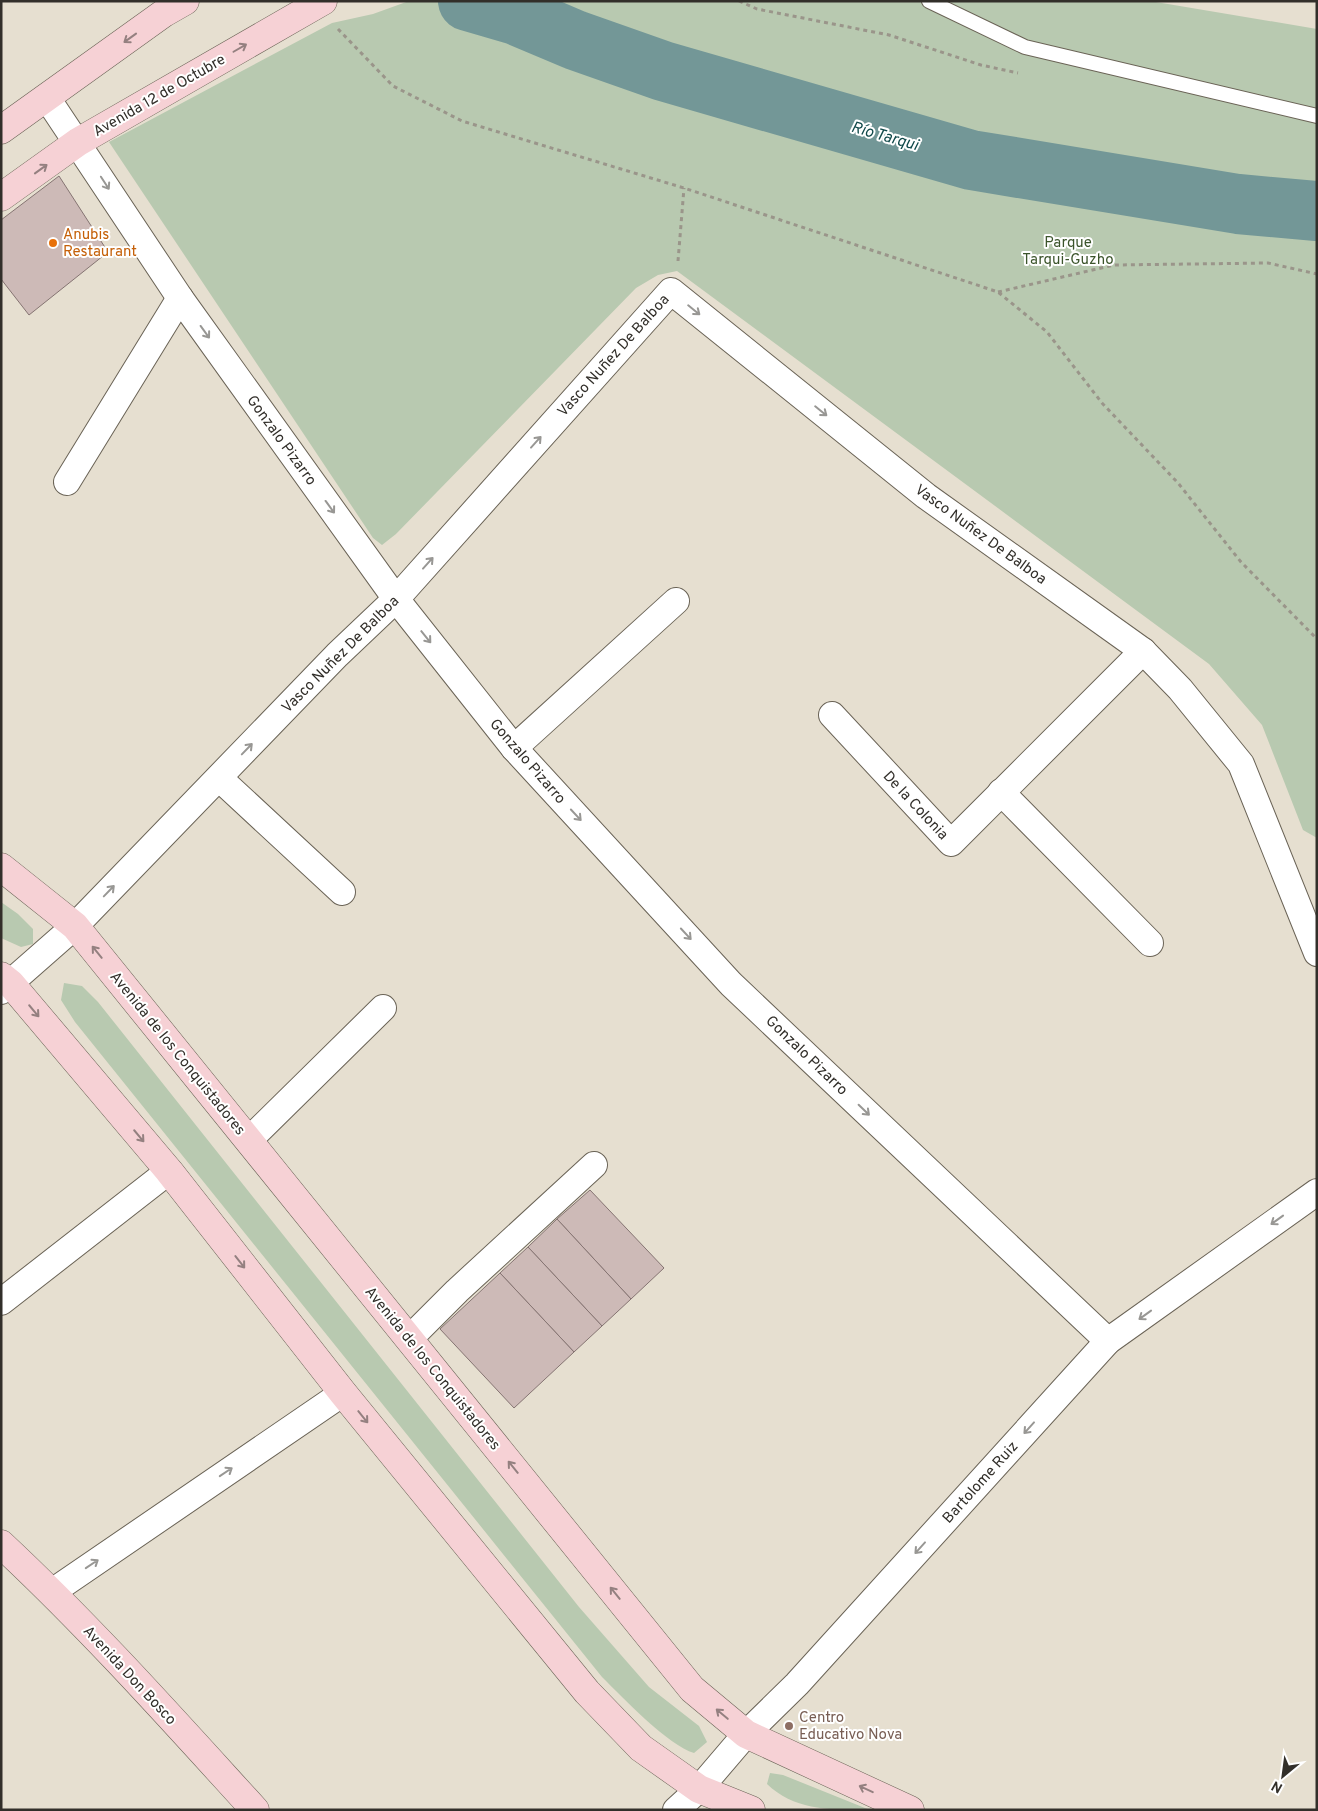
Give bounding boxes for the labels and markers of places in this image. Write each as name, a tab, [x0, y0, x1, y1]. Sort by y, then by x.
place label: Anubis Restaurant	[63, 226, 137, 262]
marker: Anubis Restaurant	[47, 237, 59, 249]
place label: Centro Educativo Nova	[799, 1709, 902, 1745]
marker: Centro Educativo Nova	[783, 1720, 795, 1732]

